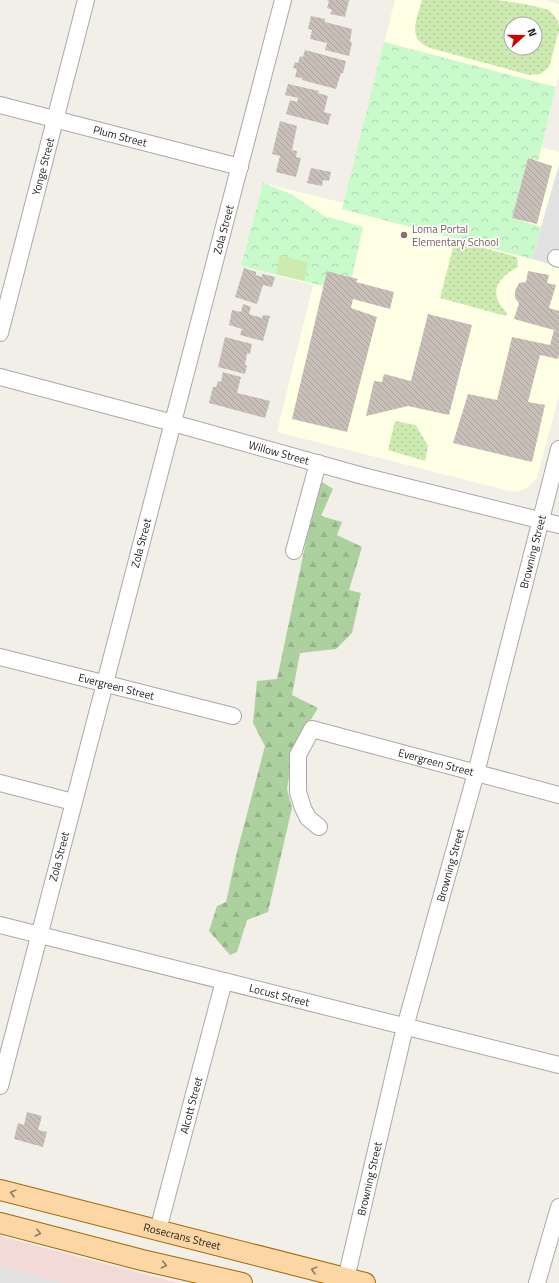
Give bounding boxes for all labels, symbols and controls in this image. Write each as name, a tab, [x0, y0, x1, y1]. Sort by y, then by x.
north arrow	[503, 16, 543, 56]
text: N	[524, 26, 541, 39]
street label: Plum Street	[91, 121, 149, 151]
street label: Yonge Street	[28, 136, 58, 197]
street label: Zola Street	[209, 203, 238, 256]
place label: Loma Portal Elementary School	[412, 221, 499, 250]
marker: Loma Portal Elementary School	[399, 230, 409, 240]
street label: Willow Street	[247, 436, 311, 469]
street label: Browning Street	[516, 513, 550, 590]
street label: Zola Street	[127, 516, 155, 569]
street label: Evergreen Street	[77, 669, 156, 704]
street label: Evergreen Street	[396, 744, 476, 780]
street label: Browning Street	[432, 827, 468, 904]
street label: Zola Street	[45, 830, 73, 883]
street label: Locust Street	[248, 980, 311, 1010]
street label: Alcott Street	[176, 1075, 206, 1135]
street label: Browning Street	[353, 1140, 386, 1217]
one-way arrow	[10, 1190, 16, 1198]
street label: Rosecrans Street	[142, 1219, 223, 1254]
one-way arrow	[35, 1228, 41, 1236]
one-way arrow	[161, 1260, 167, 1268]
one-way arrow	[310, 1266, 317, 1274]

